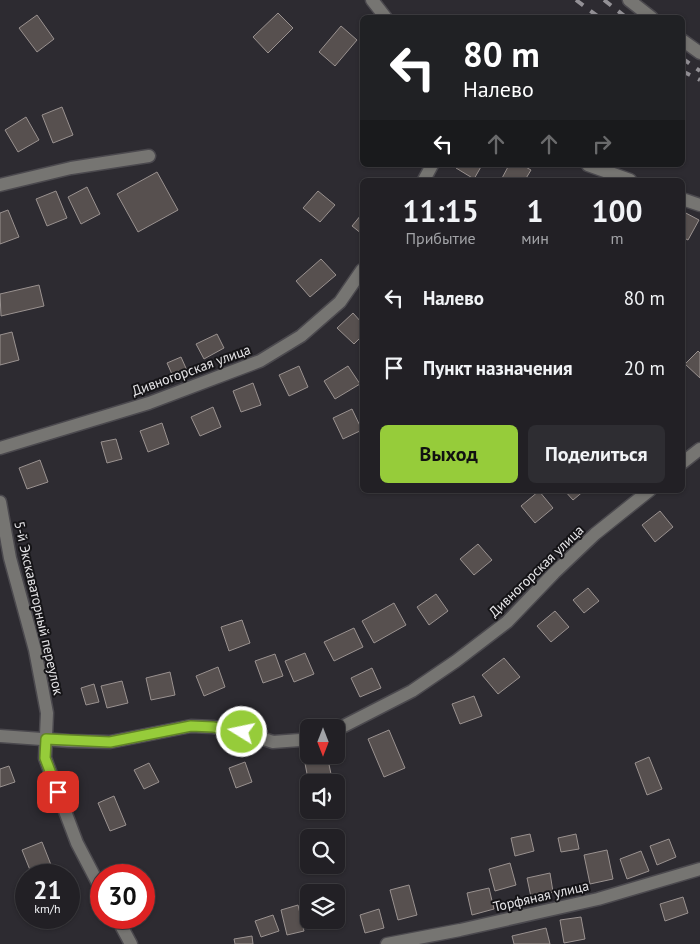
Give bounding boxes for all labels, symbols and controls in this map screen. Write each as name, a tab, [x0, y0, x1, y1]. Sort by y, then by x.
text: 80 m	[463, 31, 540, 77]
icon: left	[380, 35, 445, 100]
text: Налево	[463, 75, 534, 103]
icon: left	[429, 130, 457, 158]
icon: ahead	[482, 130, 510, 158]
icon: ahead	[535, 130, 563, 158]
icon: right	[588, 130, 616, 158]
text: 11:15	[403, 191, 479, 230]
text: 1	[527, 191, 544, 230]
text: 100	[591, 191, 642, 230]
text: Прибытие	[405, 228, 476, 248]
text: мин	[521, 228, 549, 248]
text: m	[610, 228, 623, 248]
icon: left	[380, 284, 408, 312]
text: Налево	[423, 286, 484, 310]
text: 80 m	[624, 286, 665, 310]
street label: Дивногорская улица	[129, 340, 253, 400]
icon: arrive	[380, 354, 408, 382]
text: Пункт назначения	[423, 356, 573, 380]
text: 20 m	[624, 356, 665, 380]
button: Выход	[380, 425, 518, 483]
button: Поделиться	[528, 425, 665, 483]
street label: 5-й Экскаваторный переулок	[10, 519, 68, 697]
street label: Дивногорская улица	[485, 521, 587, 621]
position arrow	[215, 705, 267, 757]
north arrow	[300, 719, 345, 764]
map controls	[300, 719, 345, 929]
pin	[37, 771, 79, 813]
button: sound	[300, 774, 345, 819]
icon: arrive	[44, 778, 72, 806]
button: search	[300, 829, 345, 874]
speed limit sign: 30	[90, 864, 155, 929]
text: 21	[33, 874, 62, 906]
street label: Торфяная улица	[491, 876, 591, 916]
button: layers	[300, 884, 345, 929]
text: km/h	[34, 901, 61, 916]

